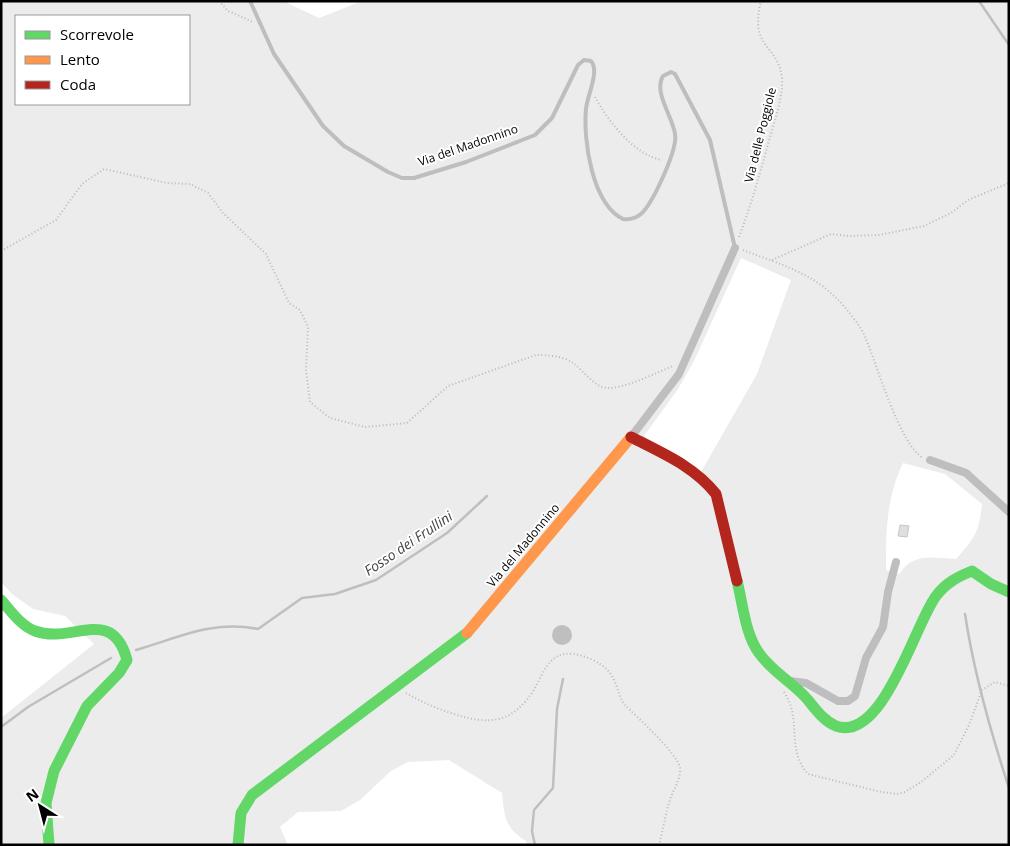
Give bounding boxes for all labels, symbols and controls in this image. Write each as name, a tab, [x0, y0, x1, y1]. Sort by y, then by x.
legend	[15, 15, 190, 105]
text: Scorrevole	[60, 24, 134, 44]
text: Lento	[60, 49, 100, 69]
text: Coda	[60, 74, 96, 94]
street label: Via delle Poggiole	[740, 85, 780, 184]
street label: Via del Madonnino	[416, 120, 520, 170]
street label: Via del Madonnino	[483, 499, 563, 591]
water label: Fosso dei Frullini	[360, 506, 456, 580]
north arrow	[15, 781, 65, 831]
text: N	[22, 784, 42, 806]

